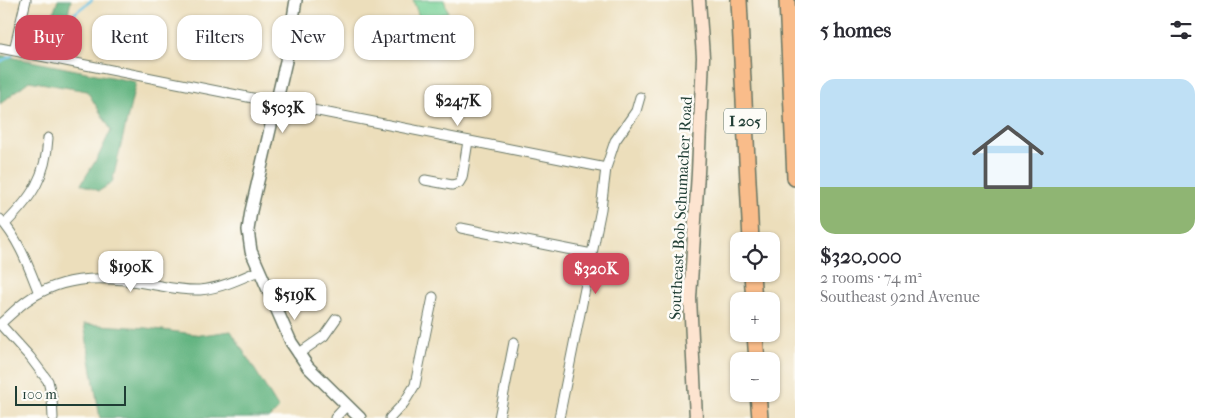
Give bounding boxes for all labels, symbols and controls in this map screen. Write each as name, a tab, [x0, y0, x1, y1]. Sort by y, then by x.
chip: Buy	[15, 15, 82, 60]
chip: Rent	[92, 15, 167, 60]
chip: Filters	[177, 15, 262, 60]
chip: New	[272, 15, 344, 60]
chip: Apartment	[354, 15, 474, 60]
icon: filters	[1167, 16, 1195, 44]
text: 5 homes	[820, 18, 891, 42]
pin: $247K	[423, 84, 493, 127]
text: $247K	[435, 91, 481, 110]
pin: $503K	[248, 92, 318, 134]
street label: Southeast Bob Schumacher Road	[665, 95, 696, 320]
text: $503K	[262, 98, 304, 117]
road number: I 205	[724, 108, 766, 134]
icon: home	[963, 112, 1053, 202]
map controls	[730, 232, 780, 402]
button: locate	[730, 232, 780, 282]
text: $320,000	[820, 244, 902, 268]
pin: $190K	[96, 250, 166, 293]
pin: $320K	[561, 252, 631, 295]
text: $190K	[109, 257, 153, 276]
text: $320K	[574, 259, 618, 278]
text: 2 rooms · 74 m²	[820, 268, 922, 287]
pin: $519K	[260, 278, 330, 321]
text: $519K	[274, 285, 316, 304]
text: Southeast 92nd Avenue	[820, 287, 980, 306]
button: +	[730, 292, 780, 342]
button: −	[730, 352, 780, 402]
scale bar	[15, 383, 126, 406]
text: 100 m	[22, 386, 57, 403]

